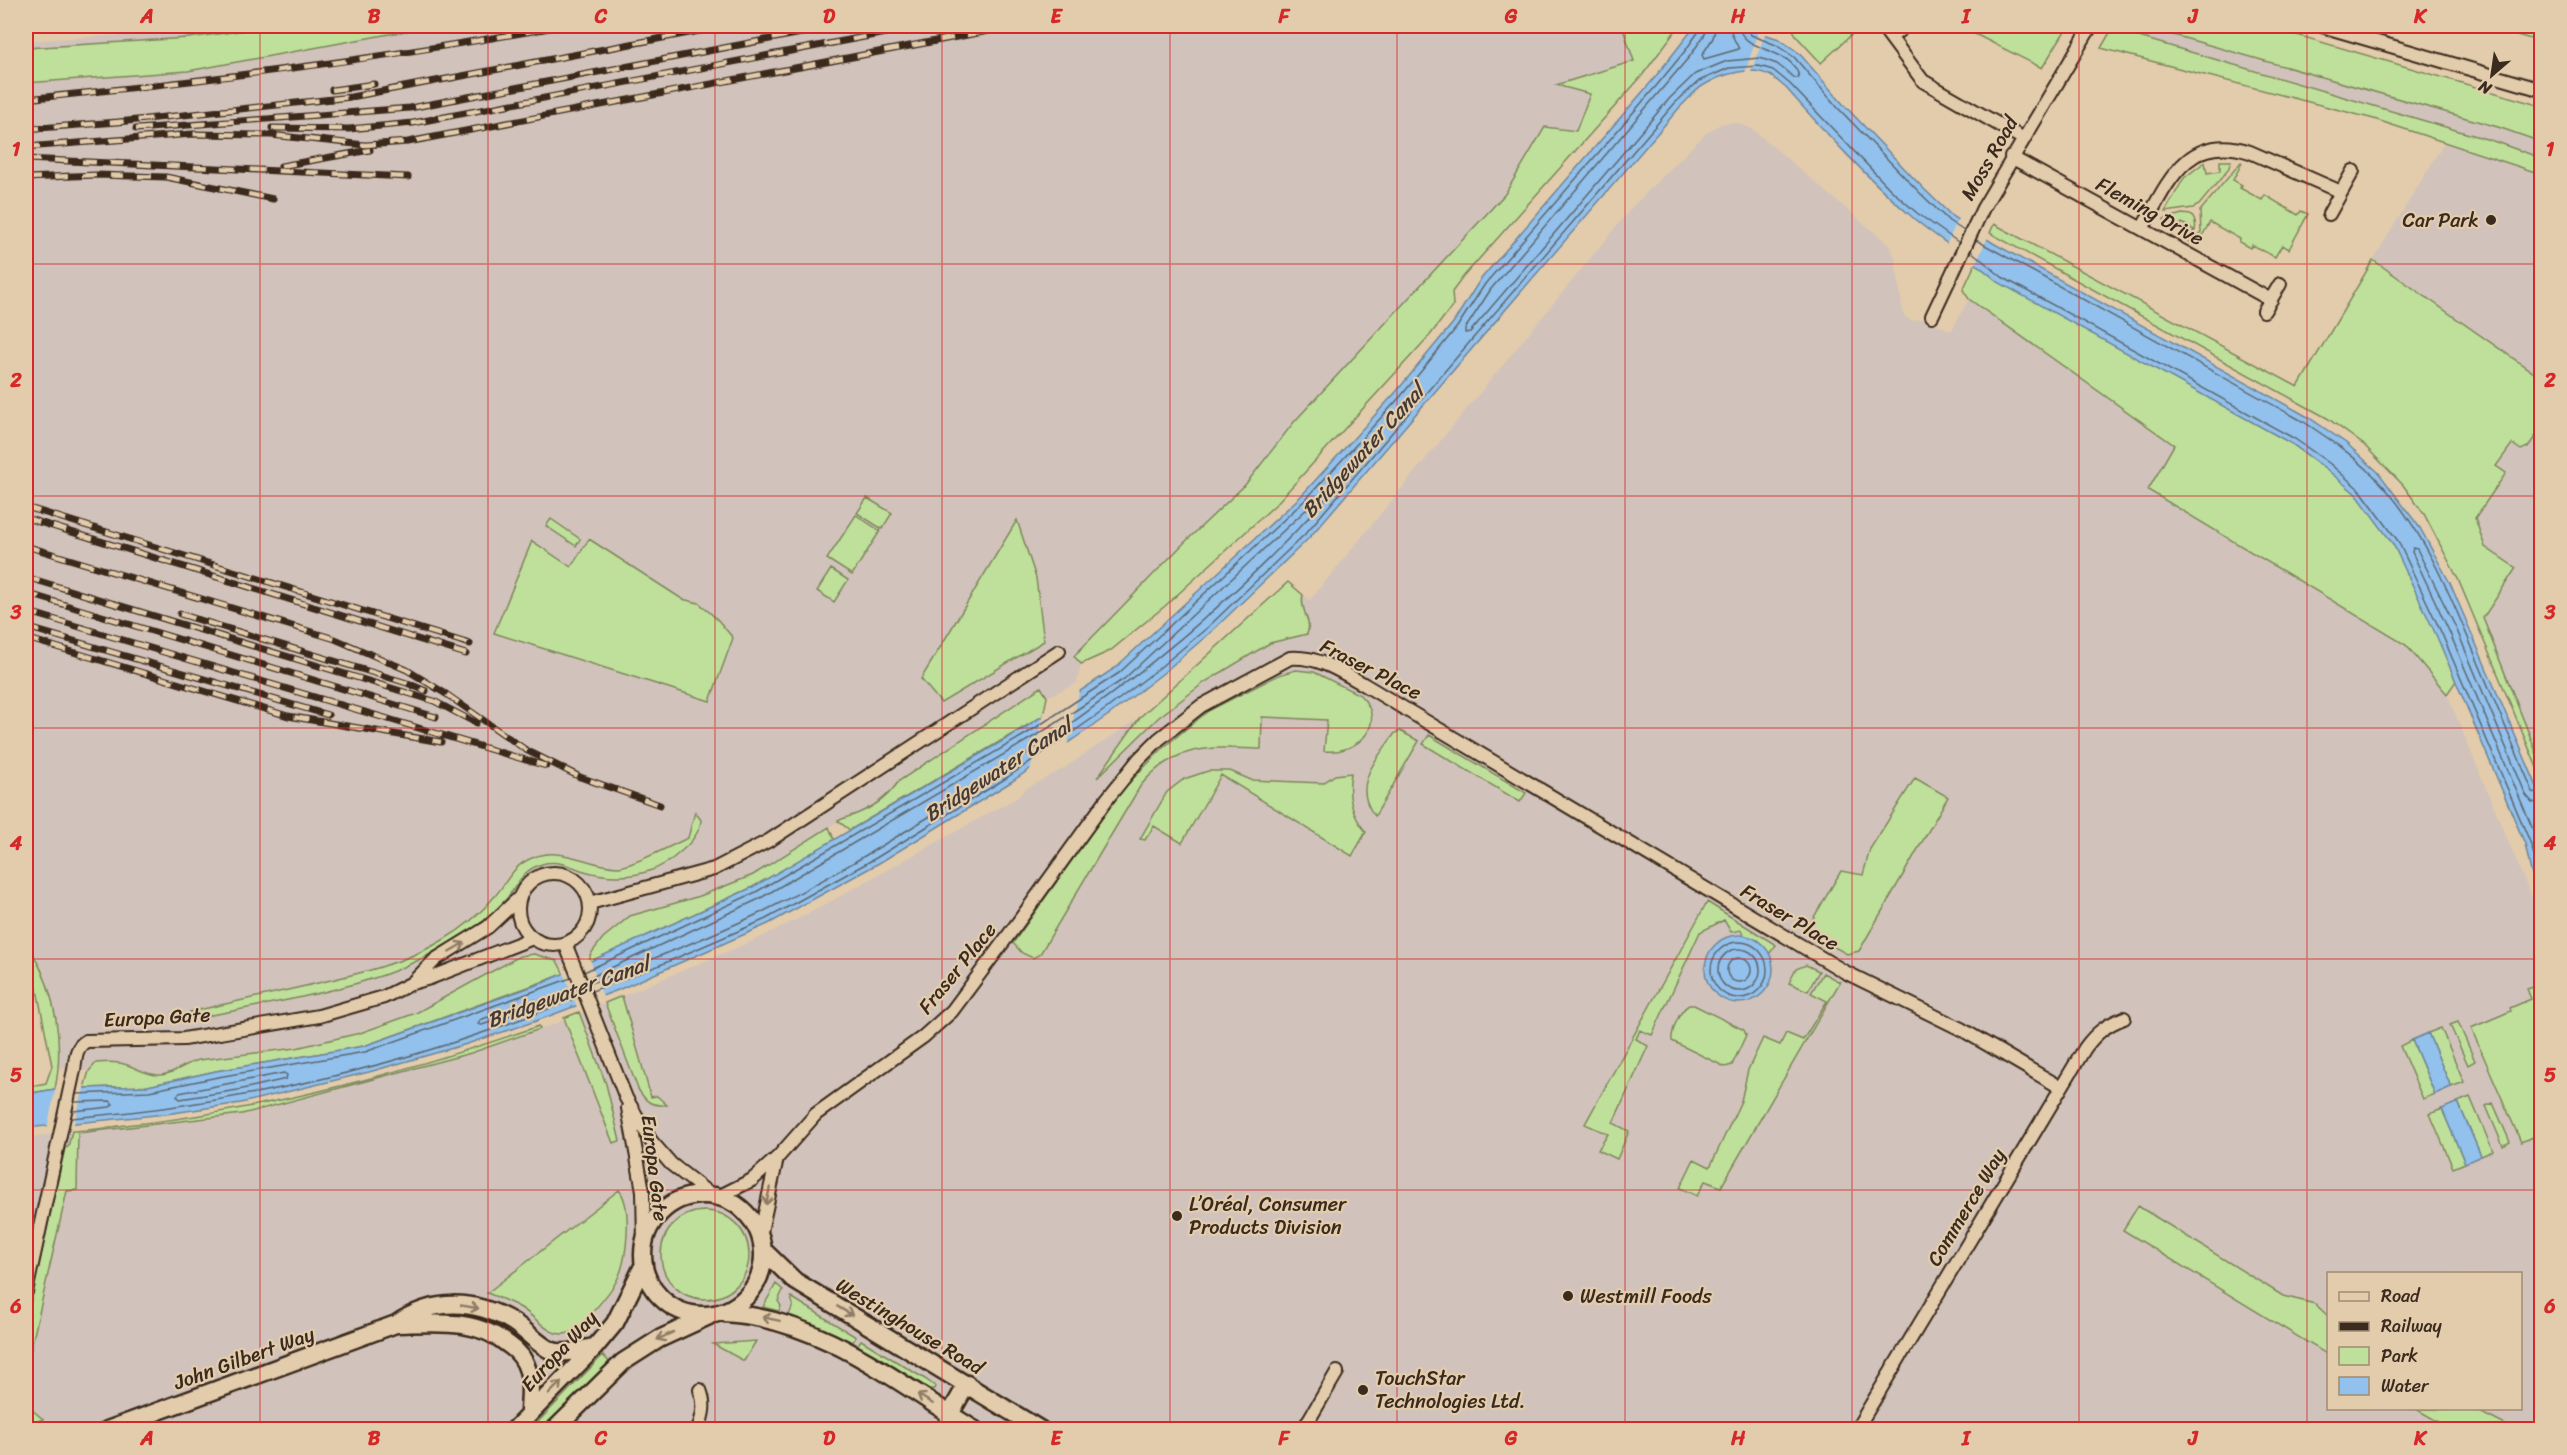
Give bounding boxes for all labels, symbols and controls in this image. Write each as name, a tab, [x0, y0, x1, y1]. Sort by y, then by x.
text: A	[139, 0, 154, 34]
text: B	[368, 0, 381, 34]
text: C	[594, 0, 608, 34]
text: D	[823, 0, 836, 34]
text: E	[1050, 0, 1063, 34]
text: F	[1278, 0, 1291, 34]
text: G	[1504, 0, 1518, 34]
text: H	[1730, 0, 1746, 34]
text: I	[1961, 0, 1972, 34]
text: J	[2187, 0, 2199, 34]
text: K	[2413, 0, 2428, 34]
north arrow	[2462, 45, 2522, 105]
text: N	[2472, 72, 2498, 104]
street label: Moss Road	[1951, 108, 2029, 207]
text: 1	[12, 132, 21, 167]
text: 1	[2546, 132, 2555, 167]
street label: Fleming Drive	[2089, 167, 2210, 256]
place label: Car Park	[2402, 203, 2479, 238]
marker: Car Park	[2484, 213, 2498, 227]
text: 2	[9, 363, 22, 398]
text: 2	[2543, 363, 2556, 398]
water label: Bridgewater Canal	[1292, 371, 1438, 527]
text: 3	[10, 595, 22, 630]
text: 3	[2544, 595, 2556, 630]
street label: Fraser Place	[1314, 629, 1428, 710]
water label: Bridgewater Canal	[916, 705, 1084, 832]
text: 4	[9, 826, 23, 861]
text: 4	[2543, 826, 2557, 861]
street label: Fraser Place	[1734, 874, 1846, 961]
street label: Fraser Place	[909, 914, 1006, 1022]
one-way arrow	[448, 941, 465, 953]
water label: Bridgewater Canal	[481, 943, 659, 1039]
street label: Europa Gate	[103, 997, 211, 1038]
text: 5	[10, 1058, 22, 1093]
text: 5	[2544, 1058, 2556, 1093]
street label: Europa Gate	[631, 1113, 678, 1223]
street label: Commerce Way	[1917, 1141, 2016, 1273]
one-way arrow	[762, 1186, 773, 1205]
place label: L’Oréal, Consumer Products Division	[1189, 1187, 1347, 1245]
marker: L’Oréal, Consumer Products Division	[1170, 1209, 1184, 1223]
street label: Westinghouse Road	[829, 1268, 992, 1385]
legend	[2327, 1272, 2522, 1410]
place label: Westmill Foods	[1580, 1279, 1713, 1314]
text: Road	[2381, 1280, 2421, 1312]
text: 6	[9, 1289, 22, 1324]
marker: Westmill Foods	[1561, 1289, 1575, 1303]
text: 6	[2543, 1289, 2556, 1324]
one-way arrow	[460, 1302, 479, 1313]
street label: Europa Way	[512, 1302, 607, 1400]
one-way arrow	[836, 1306, 853, 1318]
text: Railway	[2381, 1310, 2443, 1342]
one-way arrow	[761, 1313, 781, 1324]
street label: John Gilbert Way	[168, 1317, 320, 1400]
one-way arrow	[657, 1331, 675, 1343]
text: Park	[2381, 1340, 2418, 1372]
place label: TouchStar Technologies Ltd.	[1375, 1361, 1526, 1419]
text: Water	[2381, 1370, 2430, 1402]
one-way arrow	[547, 1380, 562, 1395]
marker: TouchStar Technologies Ltd.	[1356, 1383, 1370, 1397]
one-way arrow	[917, 1392, 934, 1404]
text: A	[139, 1421, 154, 1455]
text: B	[368, 1421, 381, 1455]
text: C	[594, 1421, 608, 1455]
text: D	[823, 1421, 836, 1455]
text: E	[1050, 1421, 1063, 1455]
text: F	[1278, 1421, 1291, 1455]
text: G	[1504, 1421, 1518, 1455]
text: H	[1730, 1421, 1746, 1455]
text: I	[1961, 1421, 1972, 1455]
text: J	[2187, 1421, 2199, 1455]
text: K	[2413, 1421, 2428, 1455]

